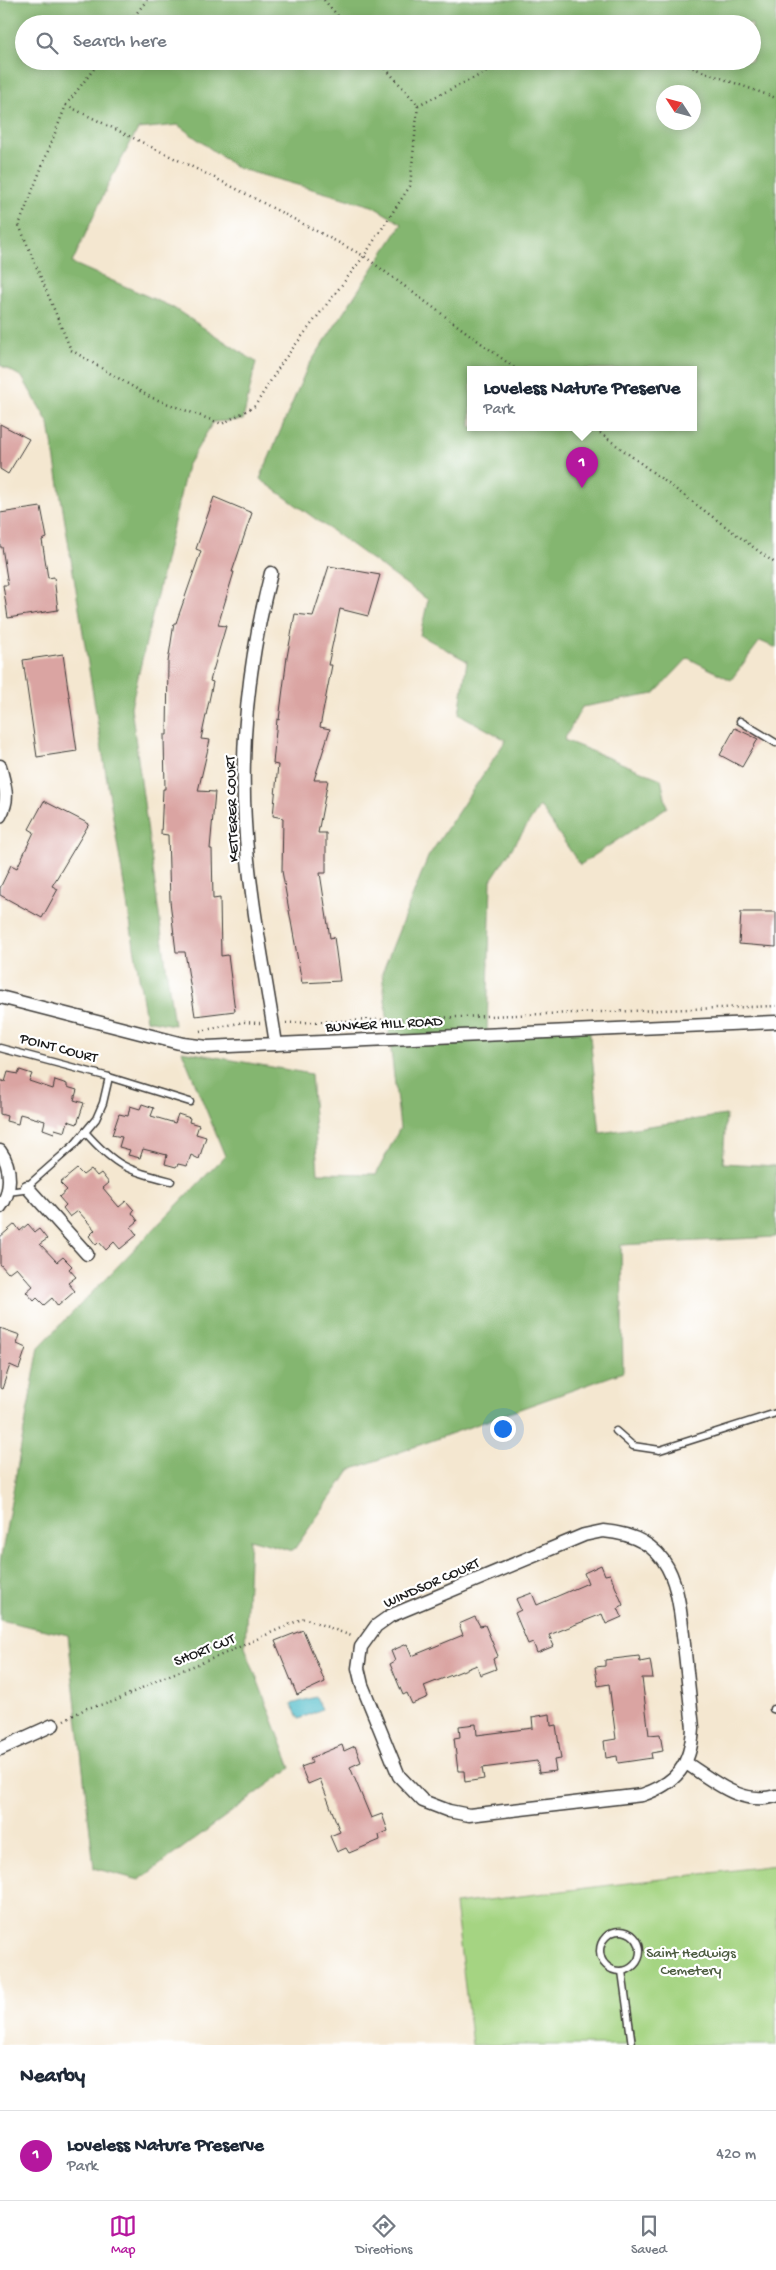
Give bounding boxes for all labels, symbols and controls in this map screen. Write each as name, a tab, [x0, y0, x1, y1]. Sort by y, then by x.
search box	[15, 15, 761, 70]
icon: search	[33, 29, 61, 57]
text: Search here	[73, 31, 167, 54]
north arrow	[656, 85, 701, 130]
popup	[467, 366, 697, 431]
text: Loveless Nature Preserve	[484, 378, 680, 401]
text: Park	[484, 401, 514, 420]
pin: 1	[566, 447, 598, 488]
street label: KETTERER COURT	[222, 754, 244, 862]
street label: BUNKER HILL ROAD	[324, 1013, 443, 1037]
street label: POINT COURT	[17, 1030, 100, 1068]
your location	[490, 1416, 516, 1442]
street label: WINDSOR COURT	[381, 1554, 484, 1613]
street label: SHORT CUT	[172, 1630, 239, 1671]
park label: Saint Hedwigs Cemetery	[646, 1945, 736, 1980]
text: Nearby	[20, 2065, 85, 2090]
text: Loveless Nature Preserve	[67, 2135, 264, 2158]
text: 1	[33, 2146, 39, 2165]
text: 420 m	[716, 2146, 756, 2165]
text: Park	[67, 2158, 98, 2177]
tab: Map	[109, 2212, 137, 2259]
tab: Directions	[356, 2212, 413, 2259]
tab: Saved	[631, 2212, 667, 2259]

